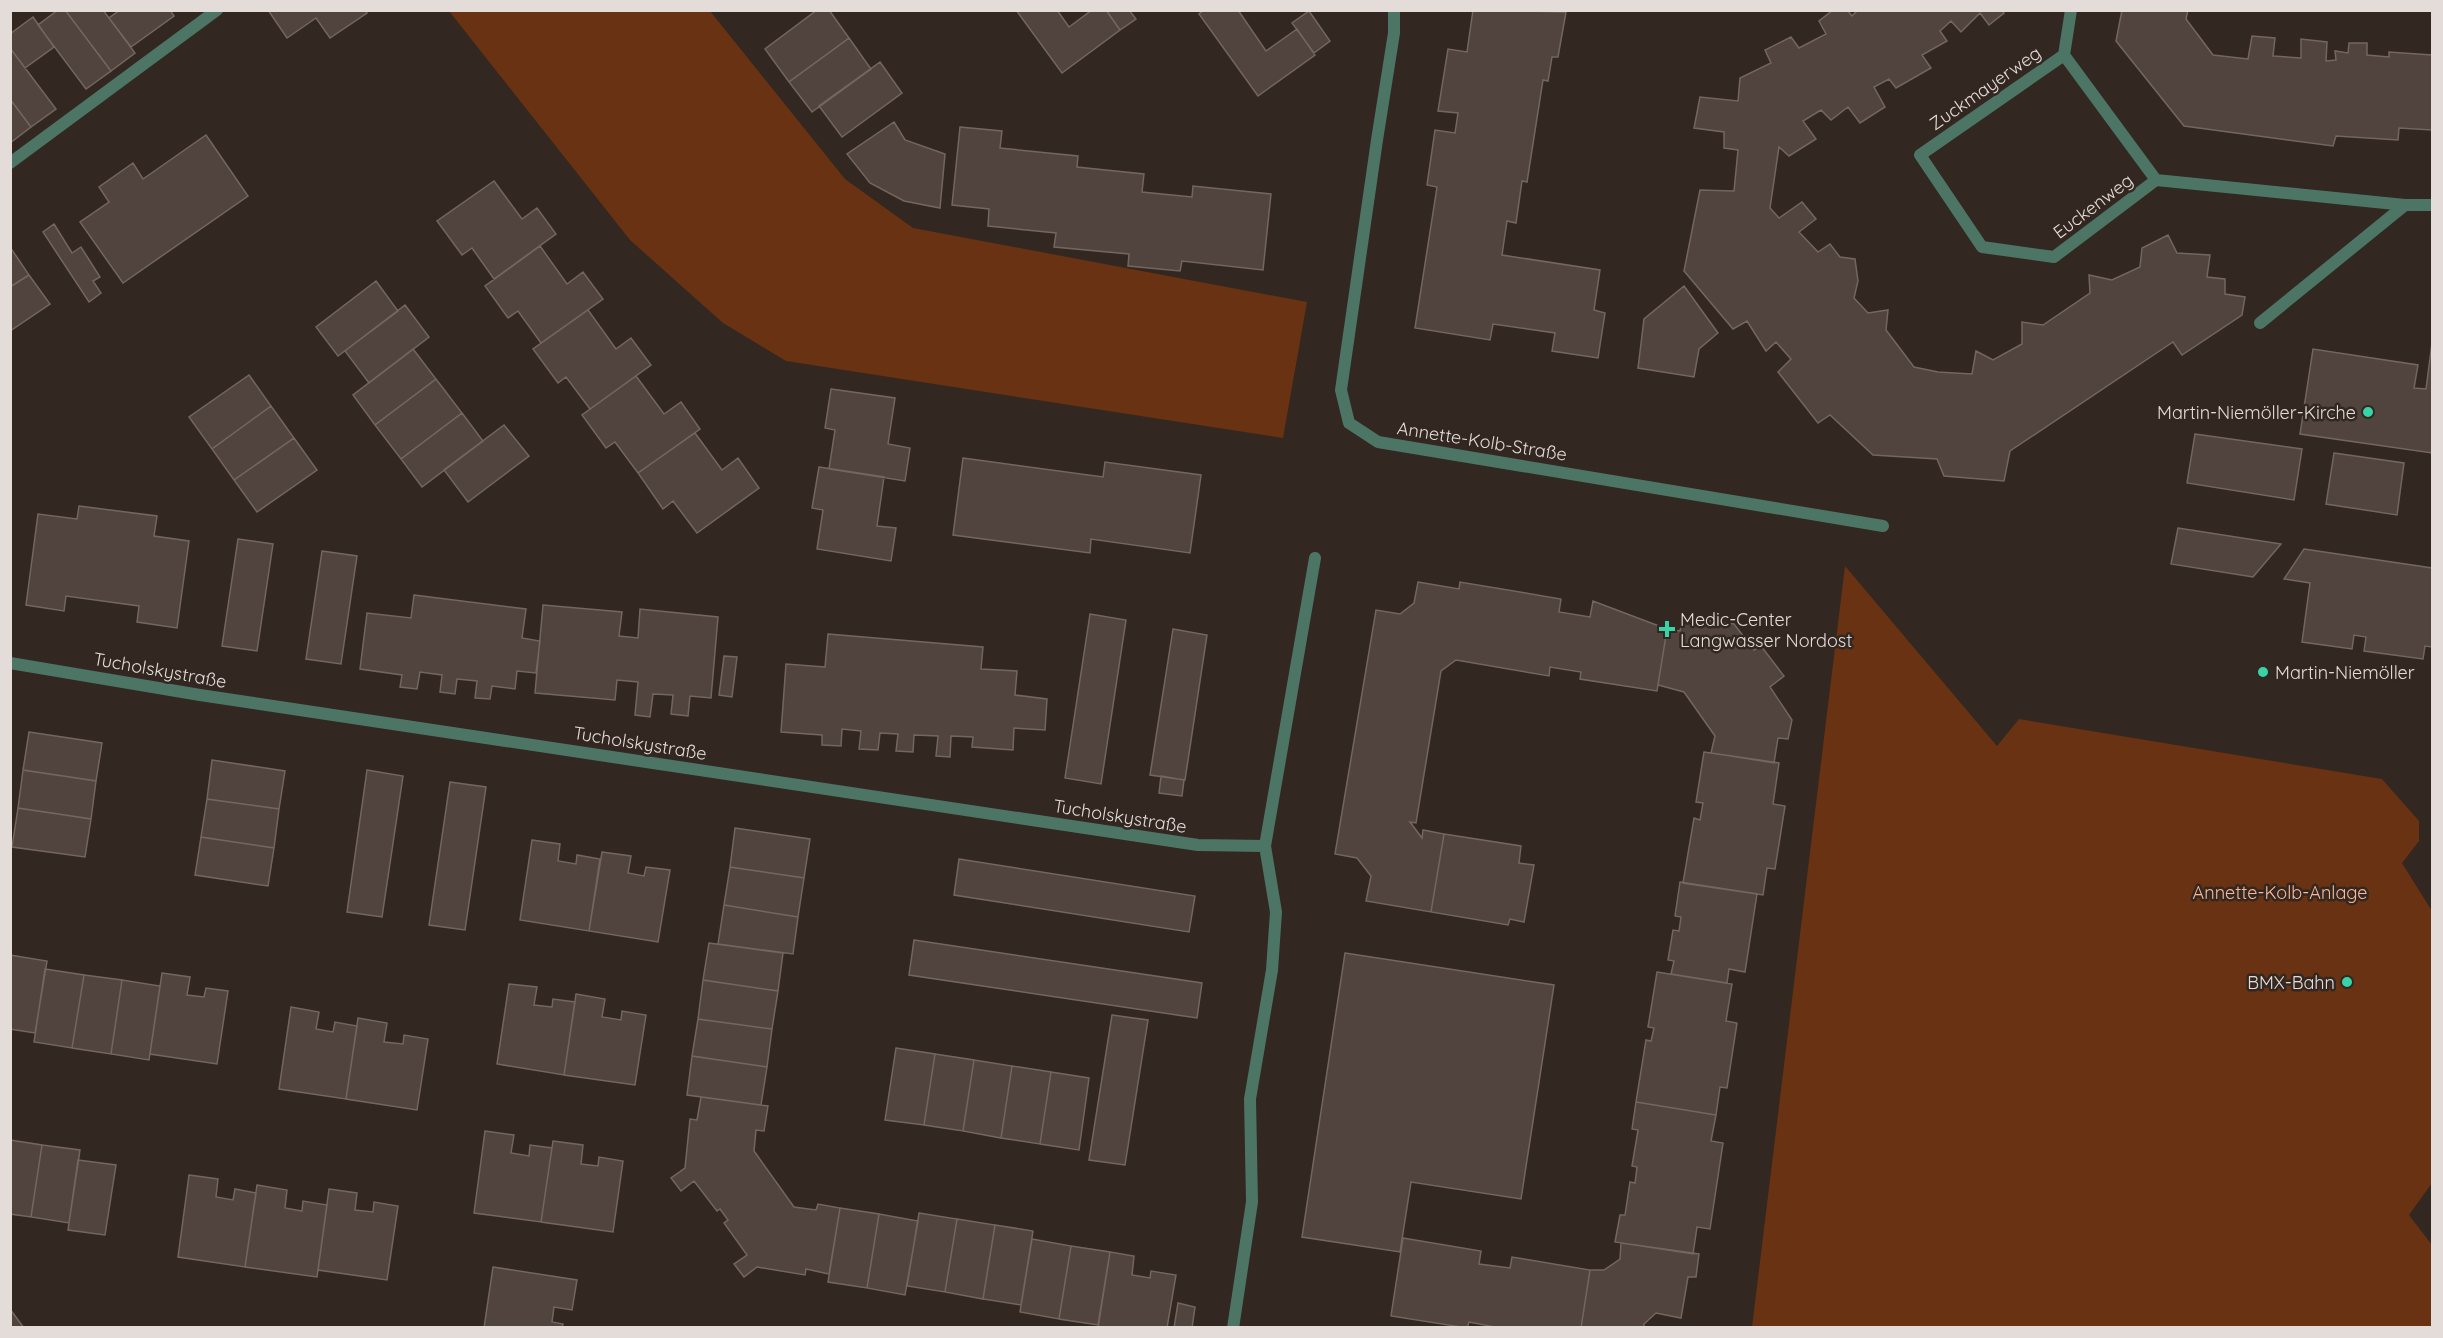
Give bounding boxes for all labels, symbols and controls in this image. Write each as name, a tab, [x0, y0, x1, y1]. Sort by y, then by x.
street label: Zuckmayerweg	[1925, 41, 2045, 135]
street label: Euckenweg	[2048, 168, 2138, 244]
place label: Martin-Niemöller-Kirche	[2157, 401, 2356, 424]
marker: Martin-Niemöller-Kirche	[2361, 405, 2375, 419]
street label: Annette-Kolb-Straße	[1395, 416, 1569, 466]
place label: Medic-Center Langwasser Nordost	[1680, 608, 1852, 652]
marker: Medic-Center Langwasser Nordost	[1658, 620, 1676, 638]
street label: Tucholskystraße	[92, 647, 228, 693]
place label: Martin-Niemöller	[2275, 661, 2415, 684]
marker: Martin-Niemöller	[2256, 665, 2270, 679]
street label: Tucholskystraße	[572, 721, 708, 765]
street label: Tucholskystraße	[1052, 794, 1188, 838]
park label: Annette-Kolb-Anlage	[2193, 881, 2367, 904]
place label: BMX-Bahn	[2247, 971, 2335, 994]
marker: BMX-Bahn	[2340, 975, 2354, 989]

